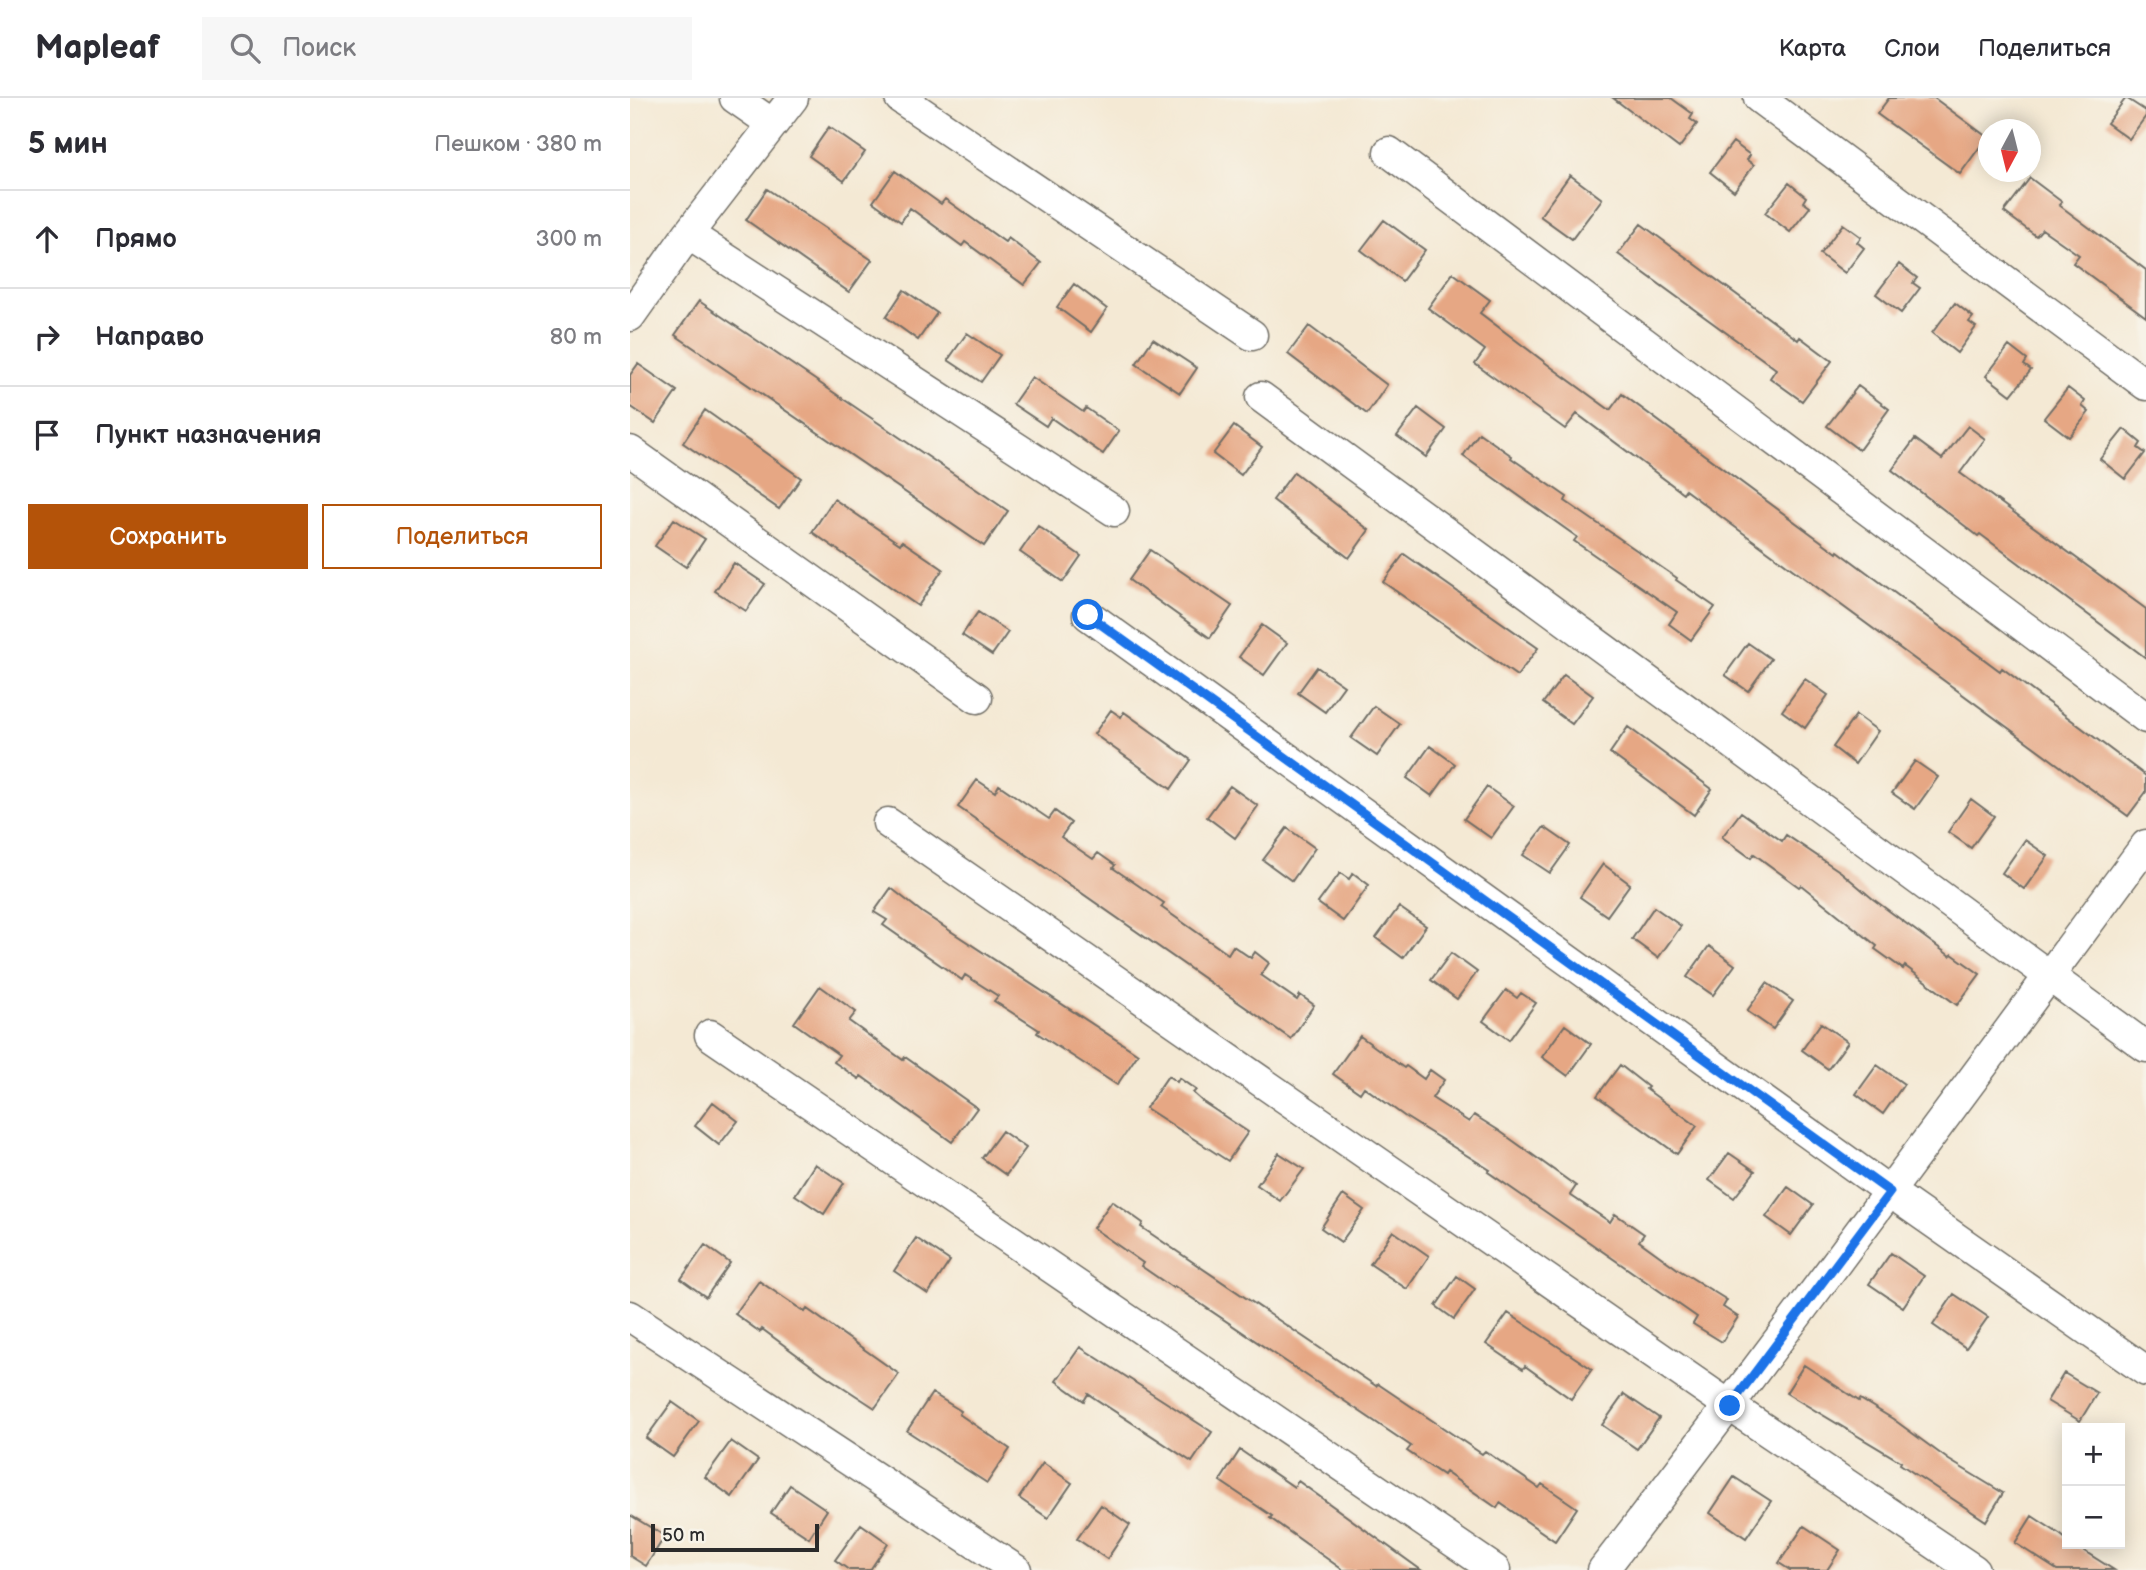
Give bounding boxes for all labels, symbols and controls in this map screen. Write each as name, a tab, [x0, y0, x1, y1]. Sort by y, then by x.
search box	[202, 17, 692, 80]
text: Mapleaf	[35, 28, 160, 68]
icon: search	[226, 29, 264, 67]
text: Поиск	[282, 33, 356, 64]
text: Карта	[1779, 34, 1846, 63]
text: Слои	[1884, 34, 1940, 63]
text: Поделиться	[1978, 34, 2111, 63]
north arrow	[1978, 119, 2041, 182]
text: 5 мин	[28, 126, 108, 162]
text: Пешком · 380 m	[434, 130, 602, 158]
icon: ahead	[28, 220, 66, 258]
text: Прямо	[95, 224, 177, 255]
text: 300 m	[536, 225, 602, 253]
icon: right	[28, 318, 66, 356]
text: Направо	[95, 322, 204, 353]
text: 80 m	[550, 323, 602, 351]
icon: arrive	[28, 416, 66, 454]
text: Пункт назначения	[95, 420, 321, 451]
button: Сохранить	[28, 504, 308, 569]
button: Поделиться	[322, 504, 602, 569]
route start	[1072, 599, 1103, 630]
route end	[1714, 1390, 1745, 1421]
map controls	[2062, 1423, 2125, 1549]
button: +	[2062, 1423, 2125, 1486]
button: −	[2062, 1486, 2125, 1549]
scale bar	[651, 1521, 819, 1553]
text: 50 m	[662, 1524, 705, 1547]

